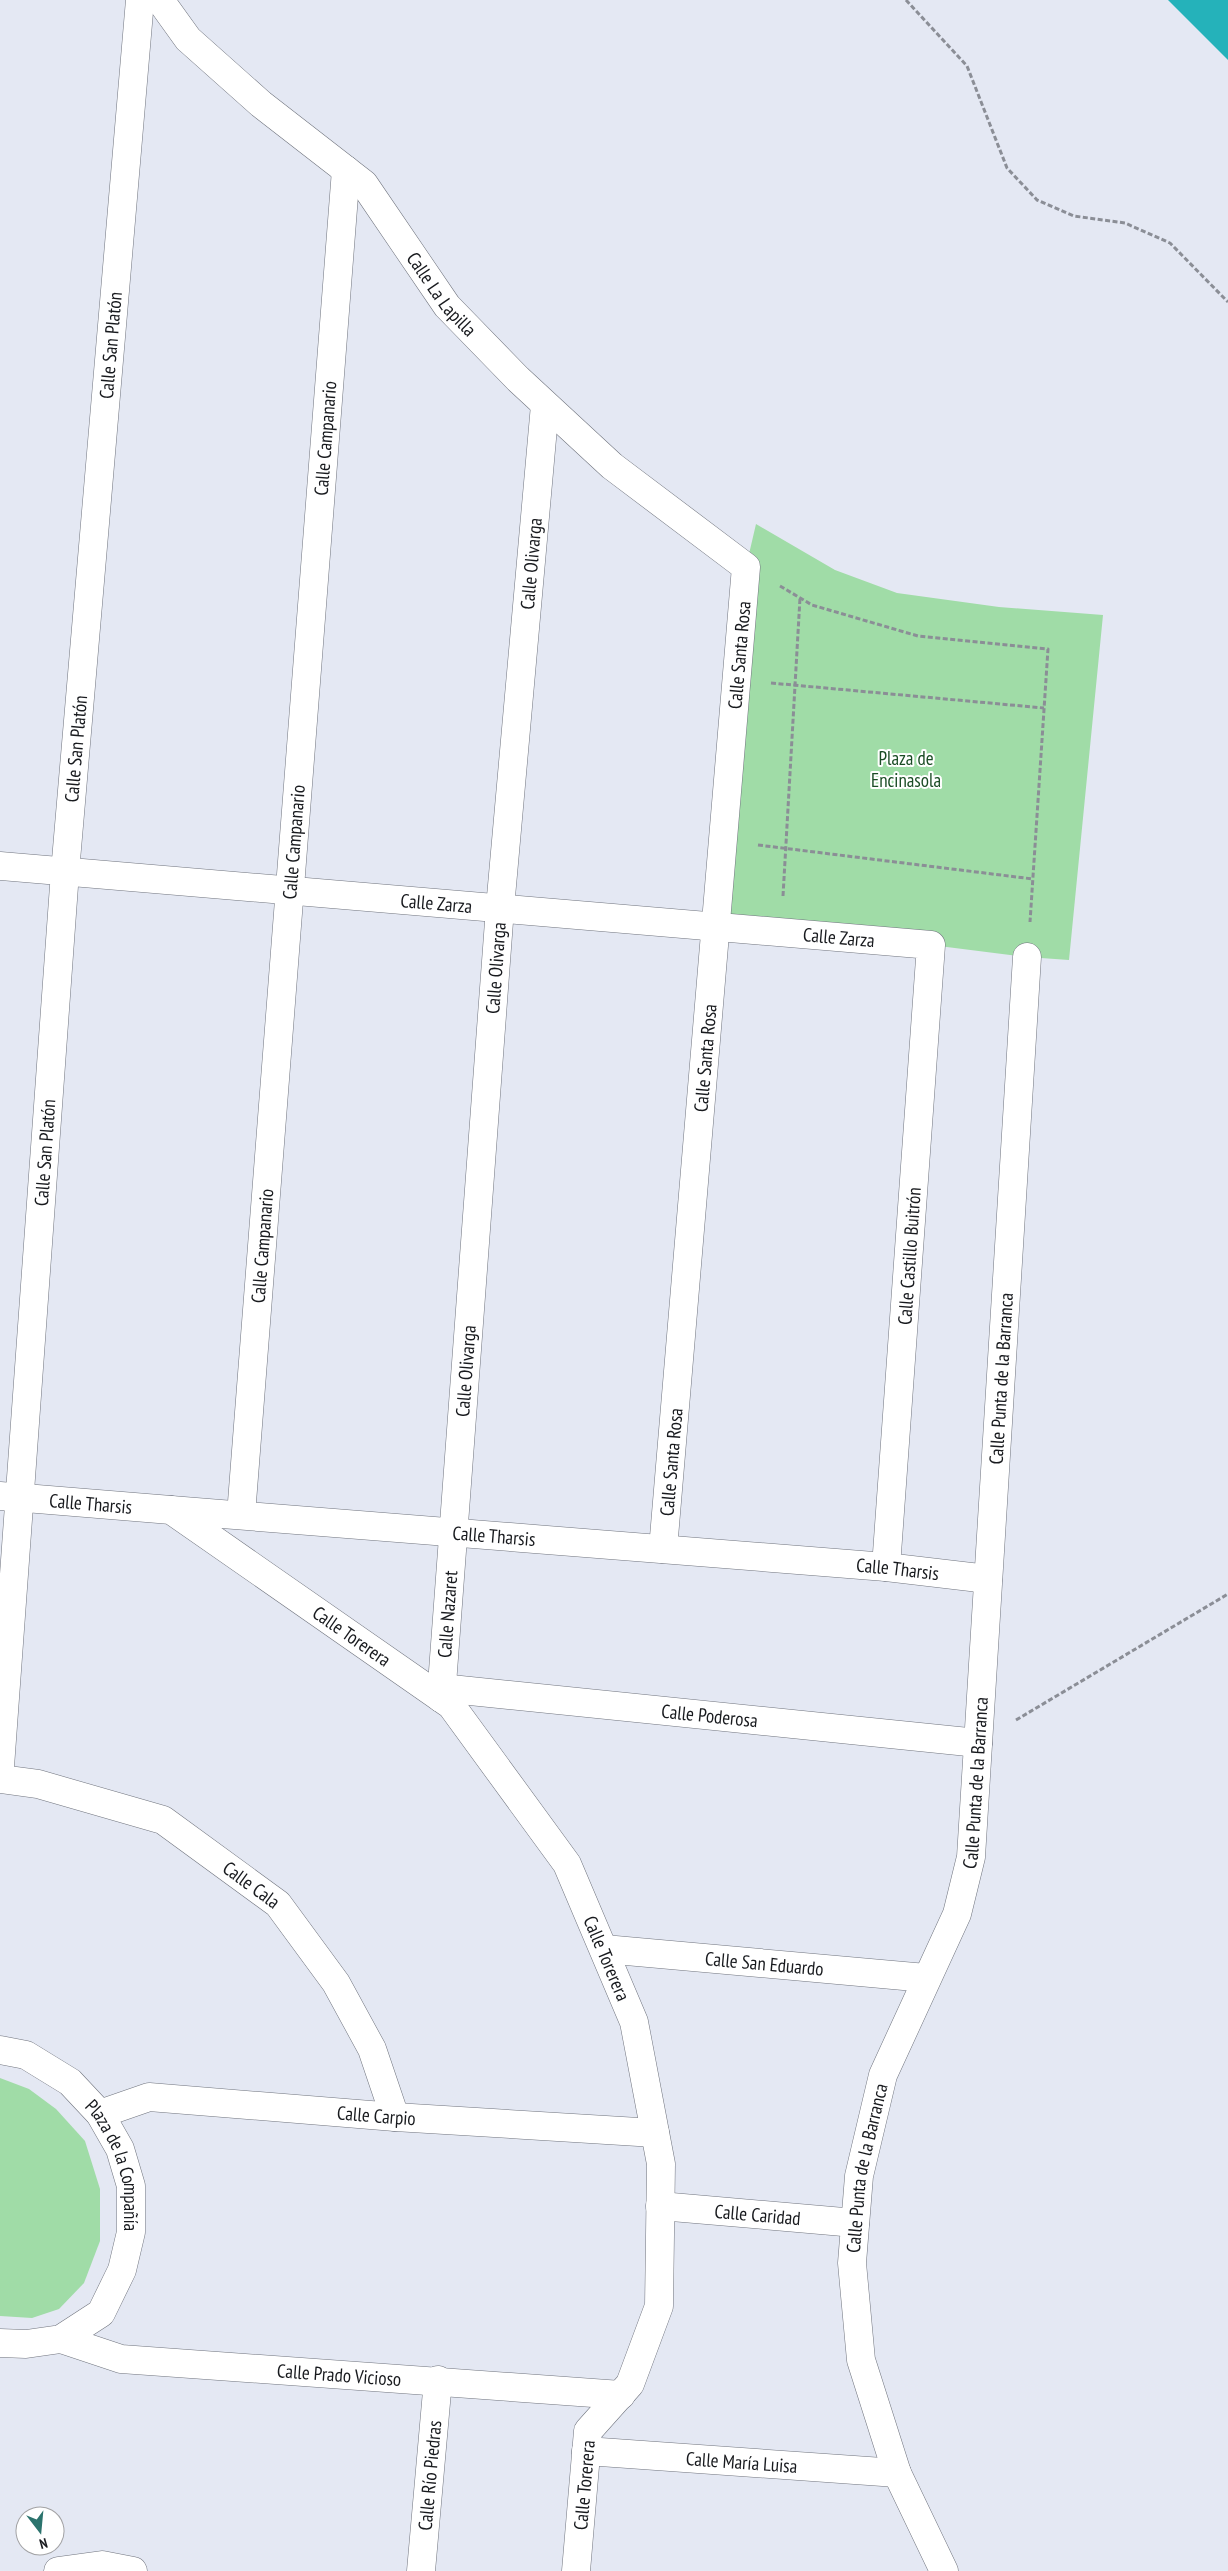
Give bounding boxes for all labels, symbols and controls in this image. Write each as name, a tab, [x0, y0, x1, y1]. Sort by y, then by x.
street label: Calle La Lapilla	[402, 247, 482, 341]
street label: Calle San Platón	[94, 291, 127, 400]
street label: Calle Campanario	[309, 380, 341, 496]
street label: Calle Olivarga	[515, 517, 547, 610]
street label: Calle Santa Rosa	[722, 600, 756, 710]
street label: Calle San Platón	[59, 694, 92, 803]
park label: Plaza de Encinasola	[871, 746, 941, 792]
street label: Calle Campanario	[277, 784, 310, 900]
street label: Calle Zarza	[400, 888, 473, 918]
street label: Calle Olivarga	[480, 921, 511, 1015]
street label: Calle Zarza	[802, 922, 876, 952]
street label: Calle Santa Rosa	[688, 1003, 722, 1113]
street label: Calle San Platón	[29, 1098, 60, 1207]
street label: Calle Castillo Buitrón	[892, 1186, 926, 1326]
street label: Calle Campanario	[246, 1188, 278, 1304]
street label: Calle Punta de la Barranca	[983, 1292, 1018, 1465]
street label: Calle Olivarga	[450, 1324, 481, 1418]
street label: Calle Santa Rosa	[654, 1407, 688, 1517]
street label: Calle Tharsis	[48, 1488, 133, 1519]
street label: Calle Tharsis	[452, 1520, 536, 1551]
street label: Calle Tharsis	[855, 1553, 940, 1585]
street label: Calle Nazaret	[432, 1569, 463, 1659]
street label: Calle Torerera	[308, 1600, 396, 1672]
street label: Calle Punta de la Barranca	[957, 1696, 993, 1871]
street label: Calle Poderosa	[660, 1699, 759, 1732]
street label: Calle Cala	[218, 1856, 285, 1913]
street label: Calle Torerera	[578, 1912, 636, 2004]
street label: Calle San Eduardo	[704, 1946, 825, 1981]
street label: Calle Punta de la Barranca	[841, 2081, 893, 2254]
street label: Plaza de la Compañía	[80, 2094, 143, 2231]
street label: Calle Carpio	[336, 2100, 416, 2130]
street label: Calle Caridad	[714, 2199, 802, 2230]
street label: Calle Prado Vicioso	[276, 2358, 402, 2391]
street label: Calle Río Piedras	[413, 2419, 446, 2531]
street label: Calle Torerera	[568, 2439, 600, 2531]
street label: Calle María Luisa	[685, 2446, 798, 2478]
north arrow	[15, 2506, 65, 2556]
text: N	[37, 2534, 50, 2553]

